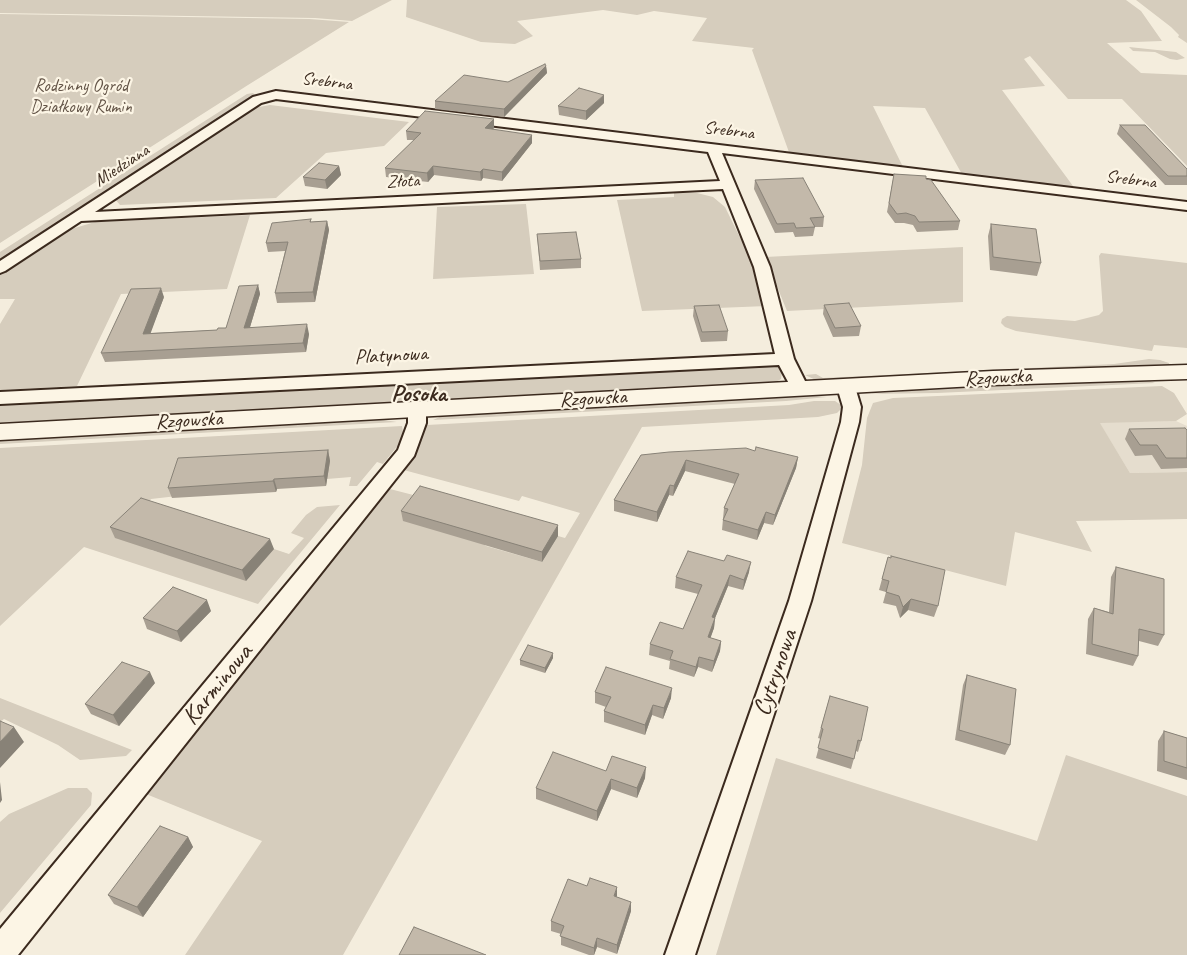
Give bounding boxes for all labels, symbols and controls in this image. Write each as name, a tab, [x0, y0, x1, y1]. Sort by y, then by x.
street label: Srebrna	[301, 68, 353, 96]
park label: Rodzinny Ogród Działkowy Rumin	[30, 75, 132, 118]
street label: Srebrna	[703, 117, 755, 145]
street label: Miedziana	[90, 140, 154, 192]
street label: Srebrna	[1105, 166, 1157, 194]
street label: Złota	[386, 170, 420, 194]
street label: Platynowa	[354, 342, 428, 370]
street label: Rzgowska	[964, 364, 1032, 392]
district label: Posoka	[391, 381, 447, 409]
street label: Rzgowska	[559, 385, 627, 413]
street label: Rzgowska	[155, 407, 223, 435]
street label: Cytrynowa	[747, 626, 805, 720]
street label: Karminowa	[176, 639, 260, 731]

